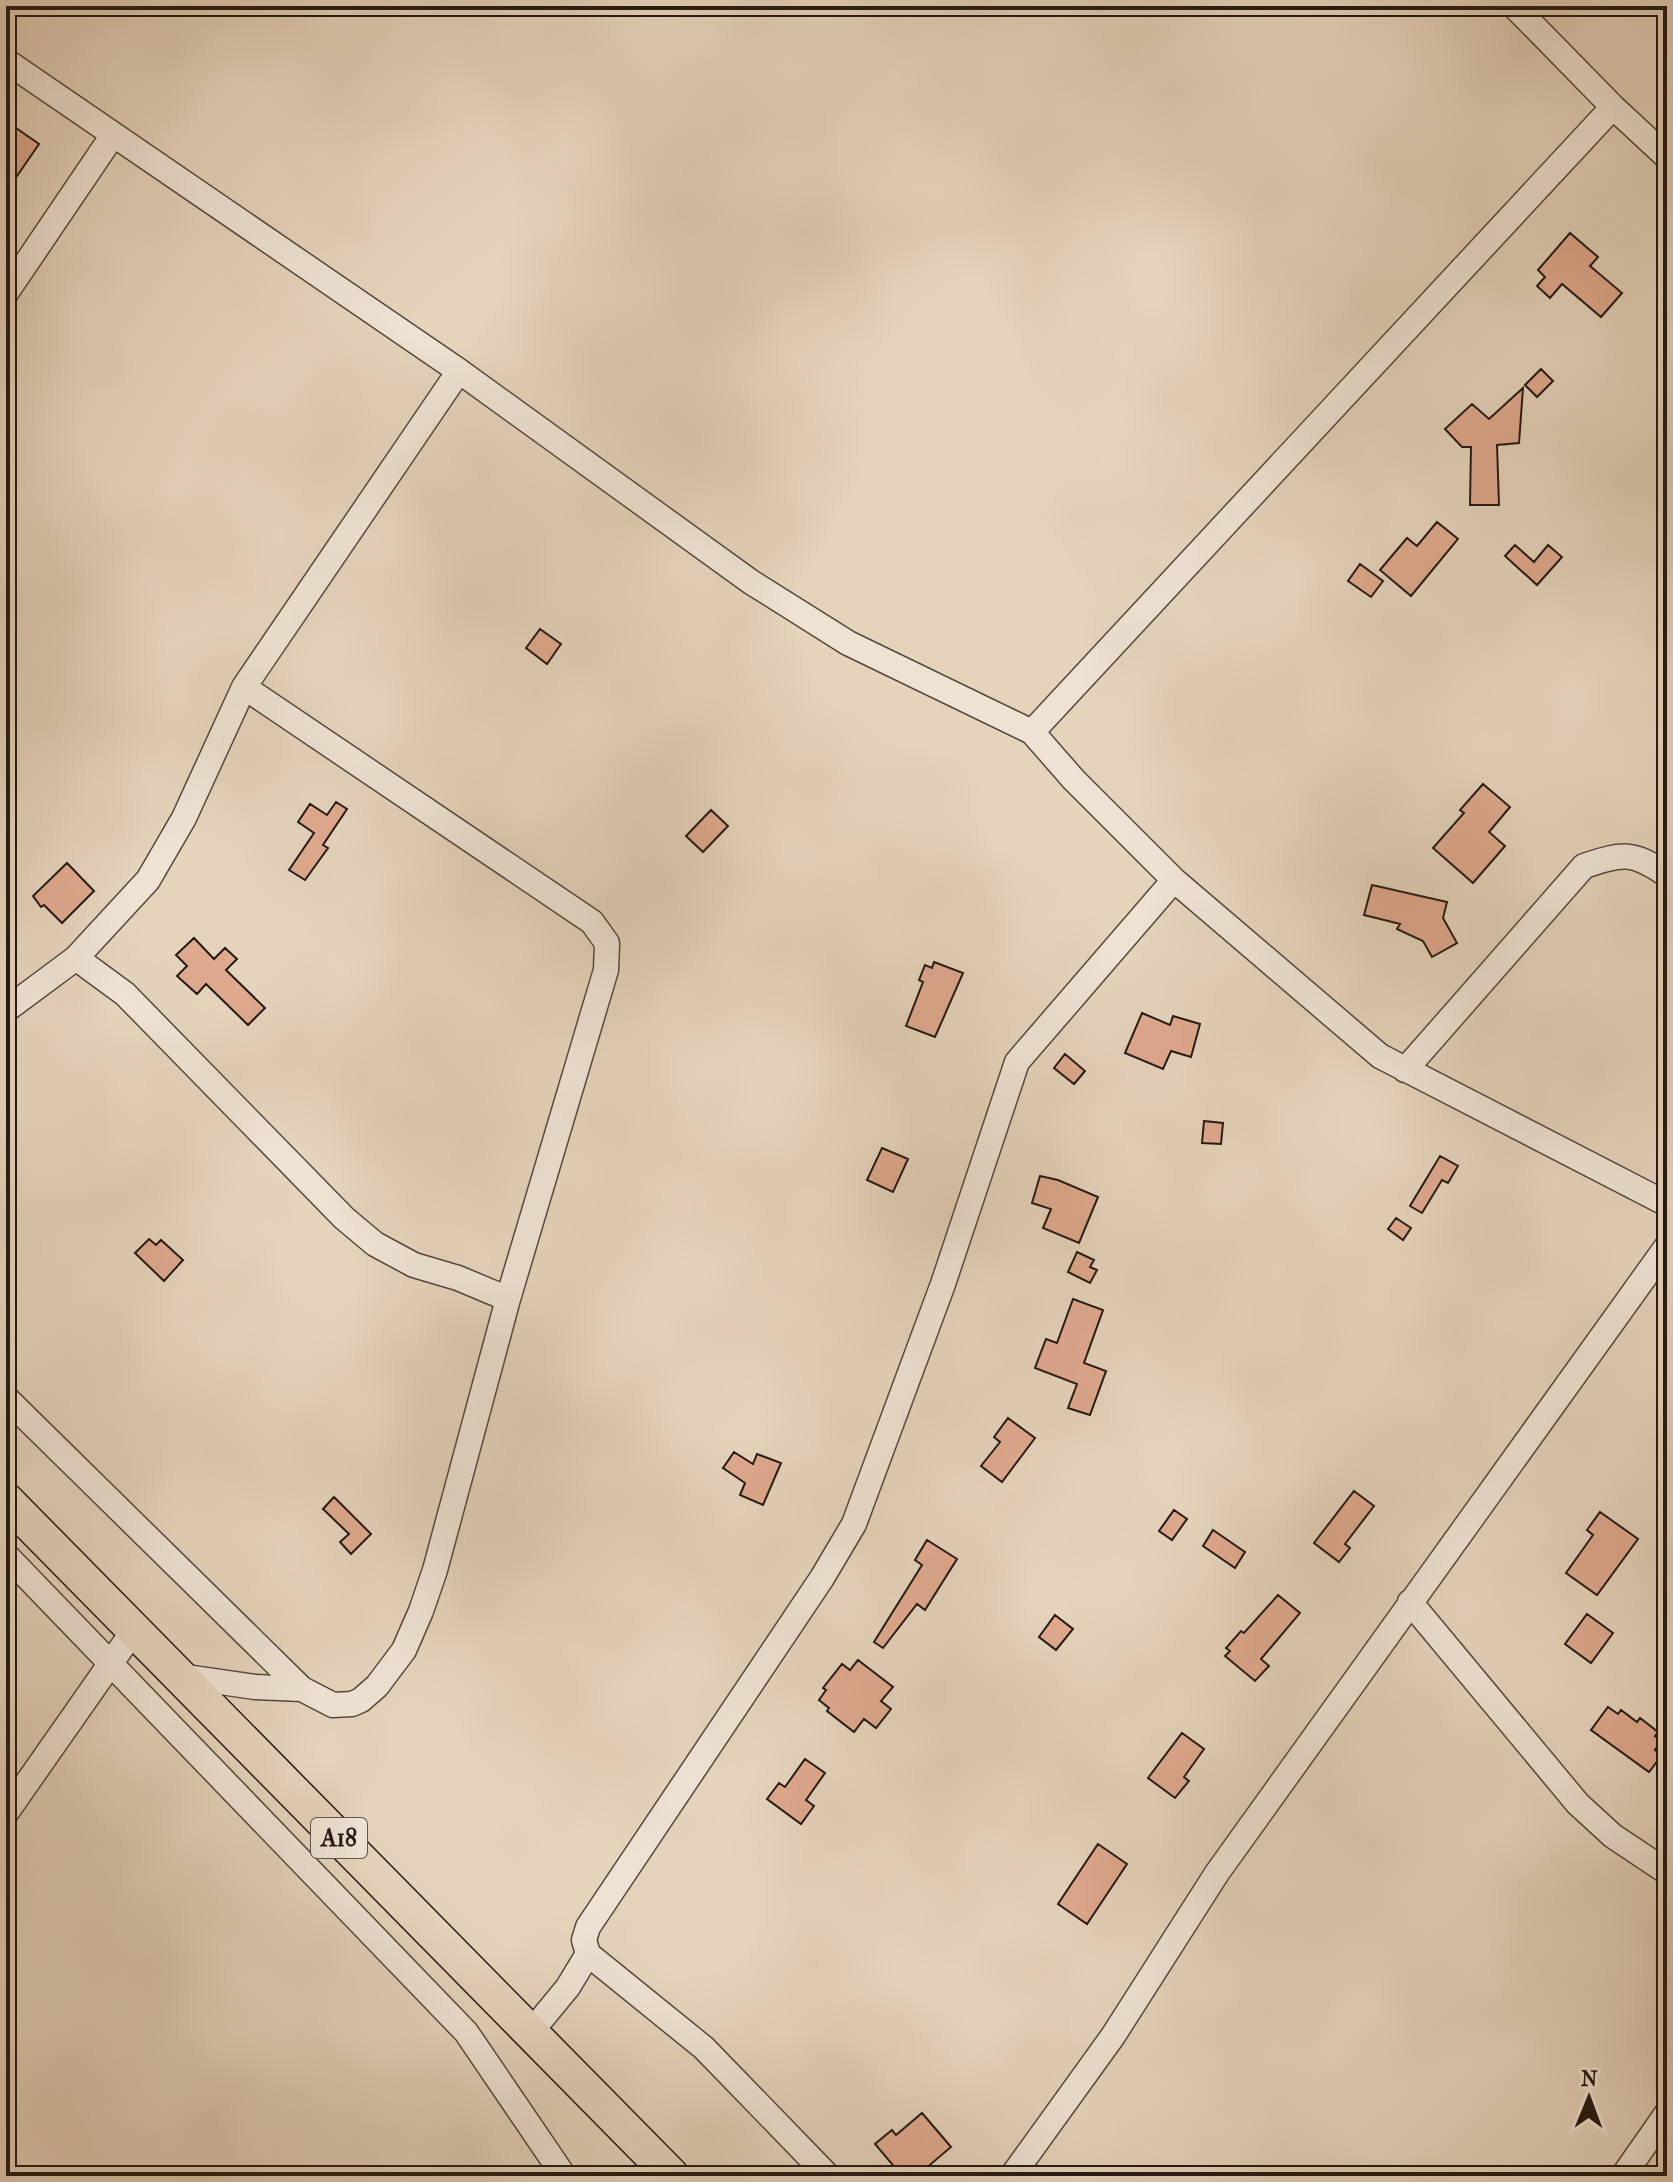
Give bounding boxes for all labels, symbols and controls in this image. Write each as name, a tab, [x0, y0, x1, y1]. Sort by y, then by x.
road number: A18	[311, 1818, 367, 1858]
north arrow	[1549, 2058, 1629, 2138]
text: N	[1581, 2066, 1598, 2092]

